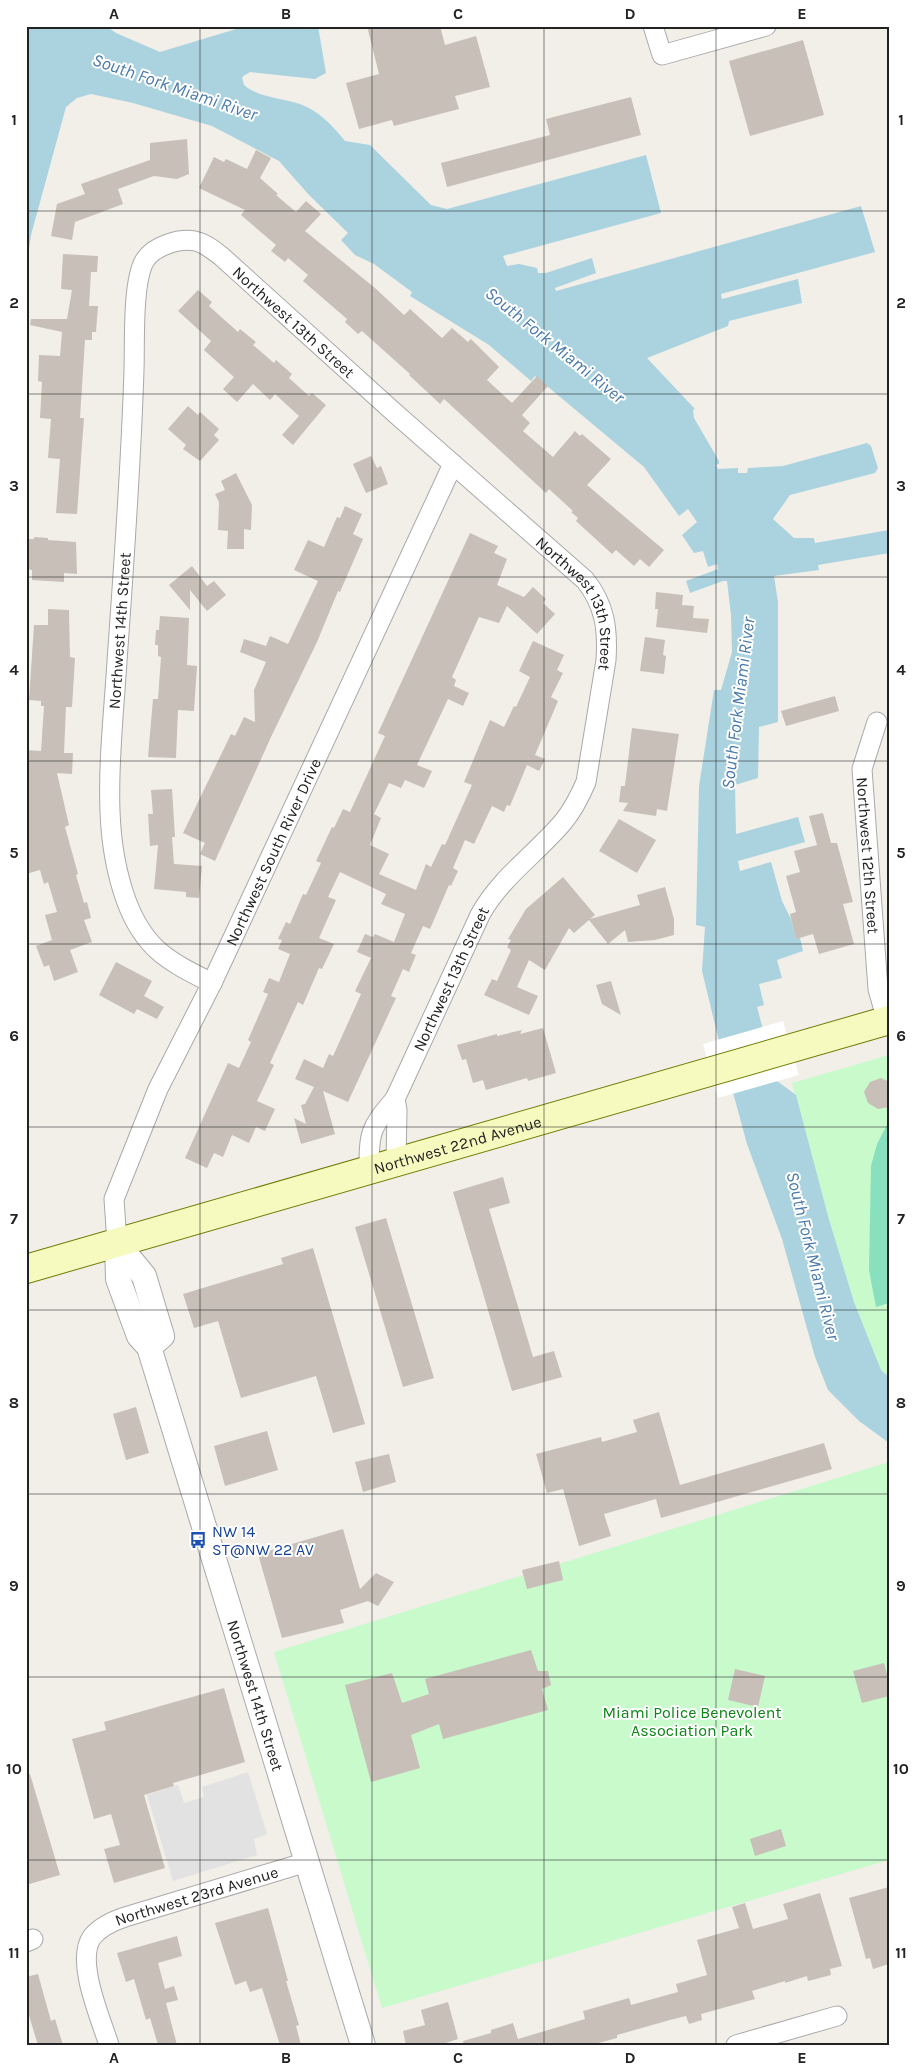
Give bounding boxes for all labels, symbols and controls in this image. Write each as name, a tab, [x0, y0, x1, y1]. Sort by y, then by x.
text: A	[109, 4, 119, 23]
text: B	[281, 4, 291, 23]
text: C	[453, 4, 463, 23]
text: D	[625, 4, 636, 23]
text: E	[797, 4, 807, 23]
water label: South Fork Miami River	[90, 48, 261, 126]
text: 1	[11, 110, 17, 129]
text: 1	[898, 110, 904, 129]
street label: Northwest 13th Street	[229, 262, 359, 382]
water label: South Fork Miami River	[481, 282, 630, 409]
text: 2	[9, 293, 19, 312]
text: 2	[896, 293, 906, 312]
text: 3	[9, 476, 19, 495]
text: 3	[896, 476, 906, 495]
street label: Northwest 13th Street	[532, 532, 616, 672]
street label: Northwest 14th Street	[104, 552, 134, 710]
water label: South Fork Miami River	[717, 615, 760, 790]
text: 4	[9, 660, 19, 679]
text: 4	[896, 660, 906, 679]
street label: Northwest South River Drive	[221, 755, 325, 949]
street label: Northwest 12th Street	[853, 776, 883, 935]
text: 5	[9, 843, 19, 862]
text: 5	[896, 843, 906, 862]
street label: Northwest 13th Street	[409, 904, 493, 1054]
text: 6	[9, 1026, 19, 1045]
text: 6	[896, 1026, 906, 1045]
street label: Northwest 22nd Avenue	[371, 1111, 543, 1178]
water label: South Fork Miami River	[781, 1169, 845, 1343]
text: 7	[10, 1209, 18, 1228]
text: 7	[897, 1209, 905, 1228]
text: 8	[9, 1393, 19, 1412]
text: 8	[896, 1393, 906, 1412]
place label: NW 14 ST@NW 22 AV	[212, 1522, 314, 1559]
bus stop icon: NW 14 ST@NW 22 AV	[188, 1530, 208, 1550]
text: 9	[9, 1576, 19, 1595]
text: 9	[896, 1576, 906, 1595]
street label: Northwest 14th Street	[224, 1618, 288, 1773]
park label: Miami Police Benevolent Association Park	[603, 1703, 781, 1740]
text: 10	[6, 1759, 22, 1778]
text: 10	[893, 1759, 909, 1778]
street label: Northwest 23rd Avenue	[112, 1862, 280, 1929]
text: 11	[8, 1943, 20, 1962]
text: 11	[895, 1943, 907, 1962]
text: A	[109, 2048, 119, 2067]
text: B	[281, 2048, 291, 2067]
text: C	[453, 2048, 463, 2067]
text: D	[625, 2048, 636, 2067]
text: E	[797, 2048, 807, 2067]

